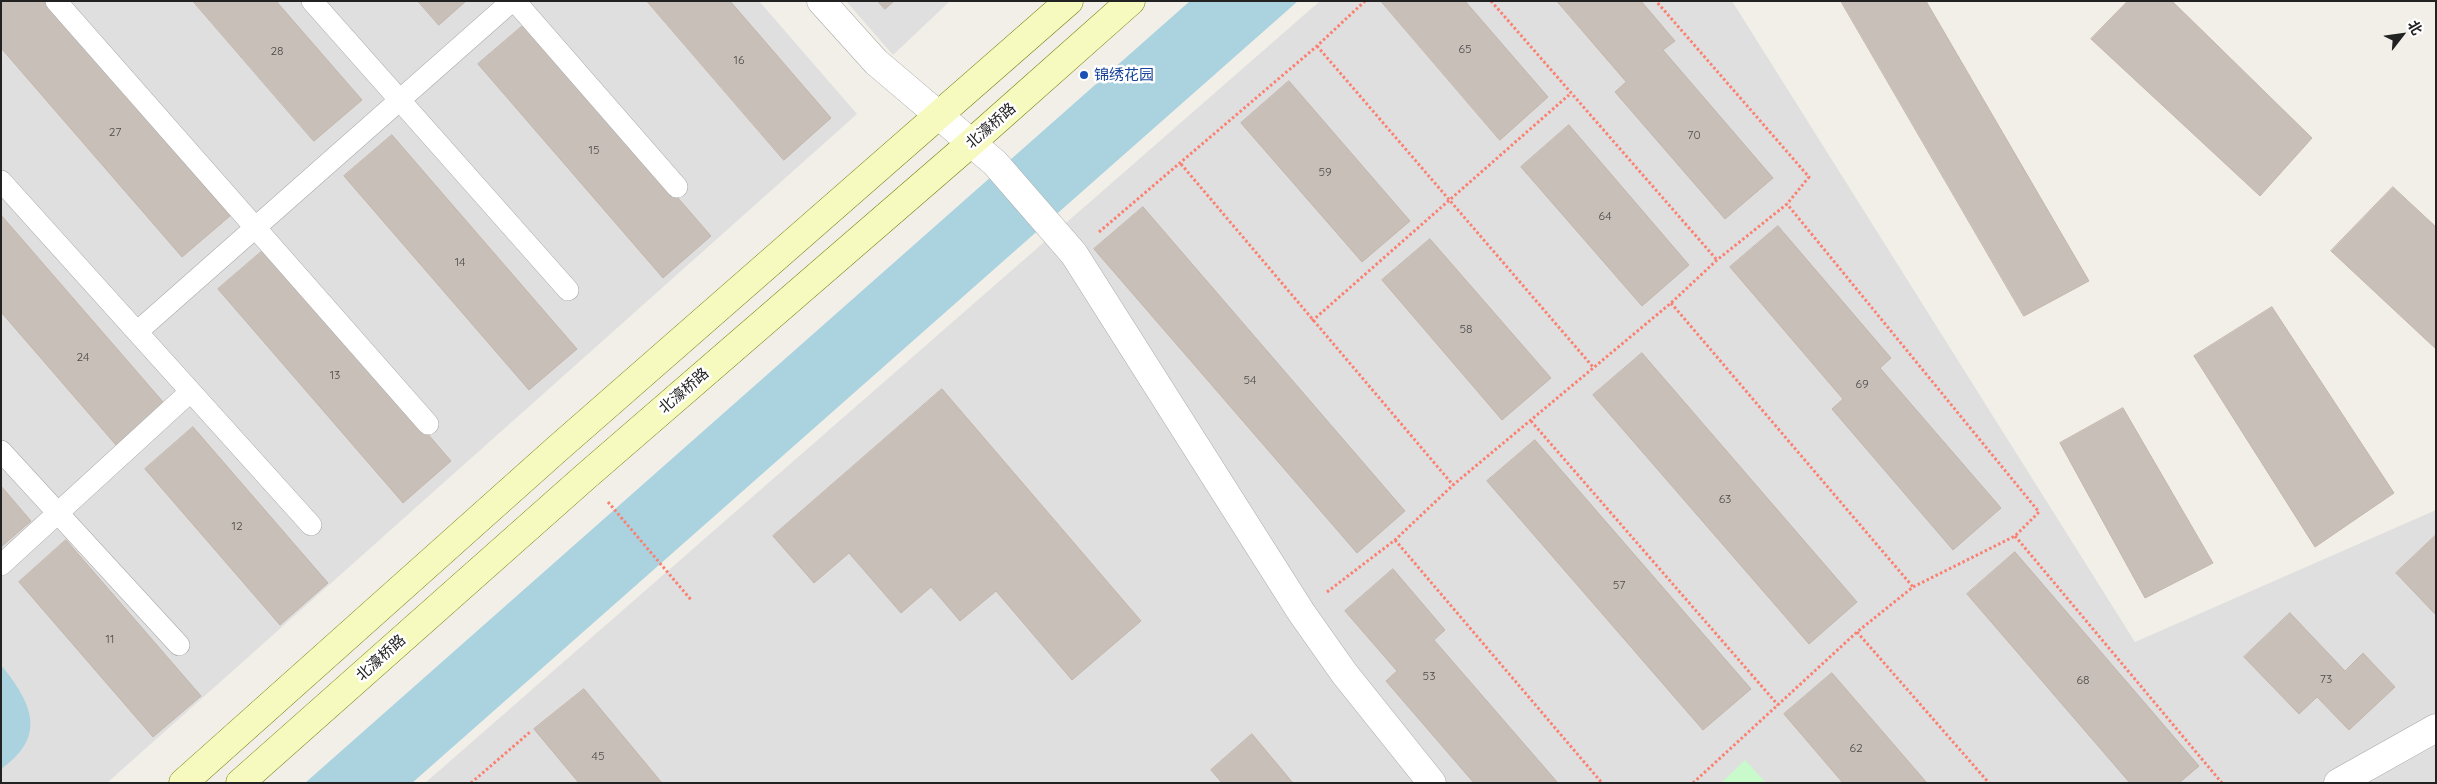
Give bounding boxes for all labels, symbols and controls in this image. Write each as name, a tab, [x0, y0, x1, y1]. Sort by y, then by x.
north arrow	[2377, 10, 2427, 60]
text: 北	[2404, 17, 2426, 38]
house number: 65	[1459, 42, 1471, 56]
house number: 28	[270, 44, 284, 58]
house number: 16	[734, 53, 744, 67]
place label: 锦绣花园	[1094, 66, 1154, 84]
marker: 锦绣花园	[1078, 69, 1090, 81]
street label: 北濠桥路	[962, 100, 1020, 152]
house number: 27	[109, 125, 121, 139]
house number: 70	[1687, 128, 1701, 142]
house number: 15	[589, 143, 599, 157]
house number: 59	[1318, 165, 1332, 179]
house number: 64	[1599, 209, 1611, 223]
house number: 14	[455, 255, 465, 269]
house number: 58	[1459, 322, 1473, 336]
house number: 24	[77, 350, 89, 364]
street label: 北濠桥路	[655, 365, 713, 417]
house number: 13	[330, 368, 340, 382]
house number: 54	[1244, 373, 1256, 387]
house number: 69	[1855, 377, 1869, 391]
house number: 63	[1719, 492, 1731, 506]
house number: 12	[231, 519, 243, 533]
house number: 57	[1613, 578, 1625, 592]
street label: 北濠桥路	[353, 631, 409, 685]
house number: 11	[106, 632, 114, 646]
house number: 53	[1423, 669, 1435, 683]
house number: 73	[2320, 672, 2332, 686]
house number: 68	[2077, 673, 2089, 687]
house number: 62	[1849, 741, 1863, 755]
house number: 45	[592, 749, 604, 763]

